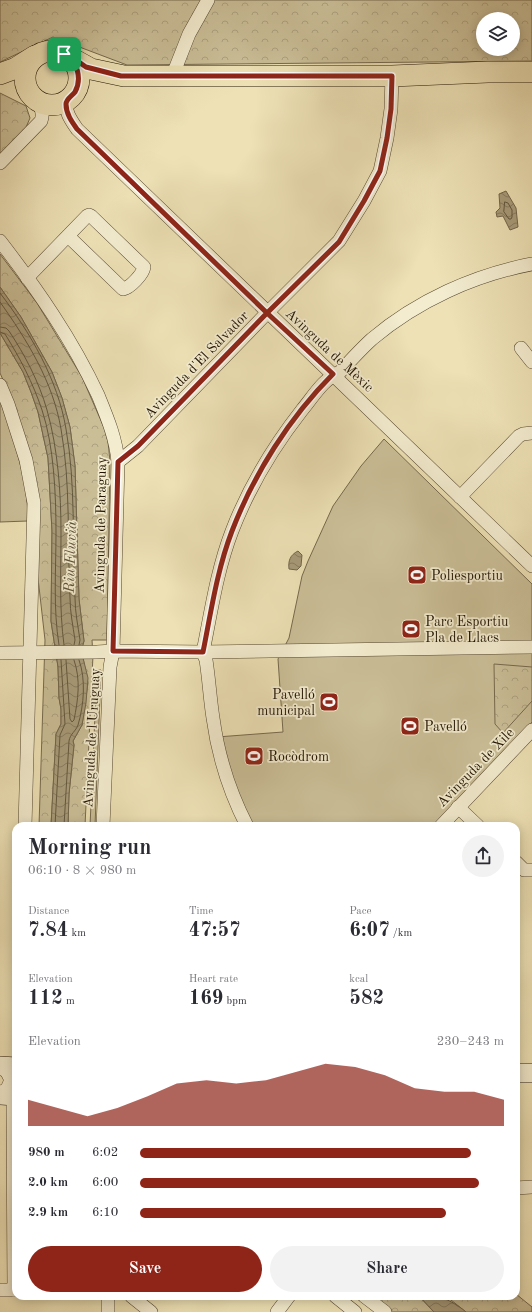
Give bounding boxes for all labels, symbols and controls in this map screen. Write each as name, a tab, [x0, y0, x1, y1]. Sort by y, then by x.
map controls	[476, 12, 520, 56]
button: layers	[476, 12, 520, 56]
pin	[47, 37, 81, 71]
icon: arrive	[53, 43, 75, 65]
street label: Avinguda de Mèxic	[283, 306, 376, 395]
street label: Avinguda d'El Salvador	[142, 308, 252, 421]
street label: Avinguda de Paraguay	[93, 456, 109, 594]
water label: Riu Fluvià	[63, 521, 80, 594]
sports icon: Poliesportiu	[406, 564, 428, 586]
place label: Poliesportiu	[431, 569, 503, 583]
place label: Parc Esportiu Pla de Llacs	[425, 615, 509, 645]
sports icon: Parc Esportiu Pla de Llacs	[400, 618, 422, 640]
street label: Avinguda de l'Uruguay	[81, 667, 103, 808]
place label: Pavelló municipal	[257, 688, 315, 718]
sports icon: Pavelló municipal	[318, 691, 340, 713]
sports icon: Pavelló	[399, 715, 421, 737]
place label: Pavelló	[424, 720, 467, 734]
street label: Avinguda de Xile	[435, 725, 517, 810]
sports icon: Rocòdrom	[243, 745, 265, 767]
place label: Rocòdrom	[268, 750, 329, 764]
button: share	[462, 835, 504, 877]
text: Morning run	[28, 837, 151, 859]
text: 06:10 · 8 × 980 m	[28, 864, 136, 877]
text: Distance	[28, 906, 69, 917]
text: Time	[189, 906, 213, 917]
text: Pace	[349, 906, 372, 917]
text: 7.84	[28, 921, 68, 941]
text: 47:57	[189, 921, 241, 941]
text: 6:07	[349, 921, 390, 941]
text: km	[68, 928, 86, 939]
text: /km	[390, 928, 412, 939]
text: Elevation	[28, 974, 73, 985]
text: Heart rate	[189, 974, 238, 985]
text: kcal	[349, 974, 368, 985]
text: 112	[28, 989, 63, 1009]
text: 169	[189, 989, 223, 1009]
text: 582	[349, 989, 384, 1009]
text: m	[63, 996, 75, 1007]
text: bpm	[223, 996, 247, 1007]
text: Elevation	[28, 1035, 81, 1048]
text: 230–243 m	[437, 1035, 504, 1048]
text: 980 m	[28, 1146, 65, 1159]
text: 6:02	[92, 1146, 118, 1159]
text: 2.0 km	[28, 1176, 68, 1189]
text: 6:00	[92, 1176, 118, 1189]
text: 2.9 km	[28, 1206, 68, 1219]
text: 6:10	[92, 1206, 118, 1219]
button: Save	[28, 1246, 262, 1292]
button: Share	[270, 1246, 504, 1292]

